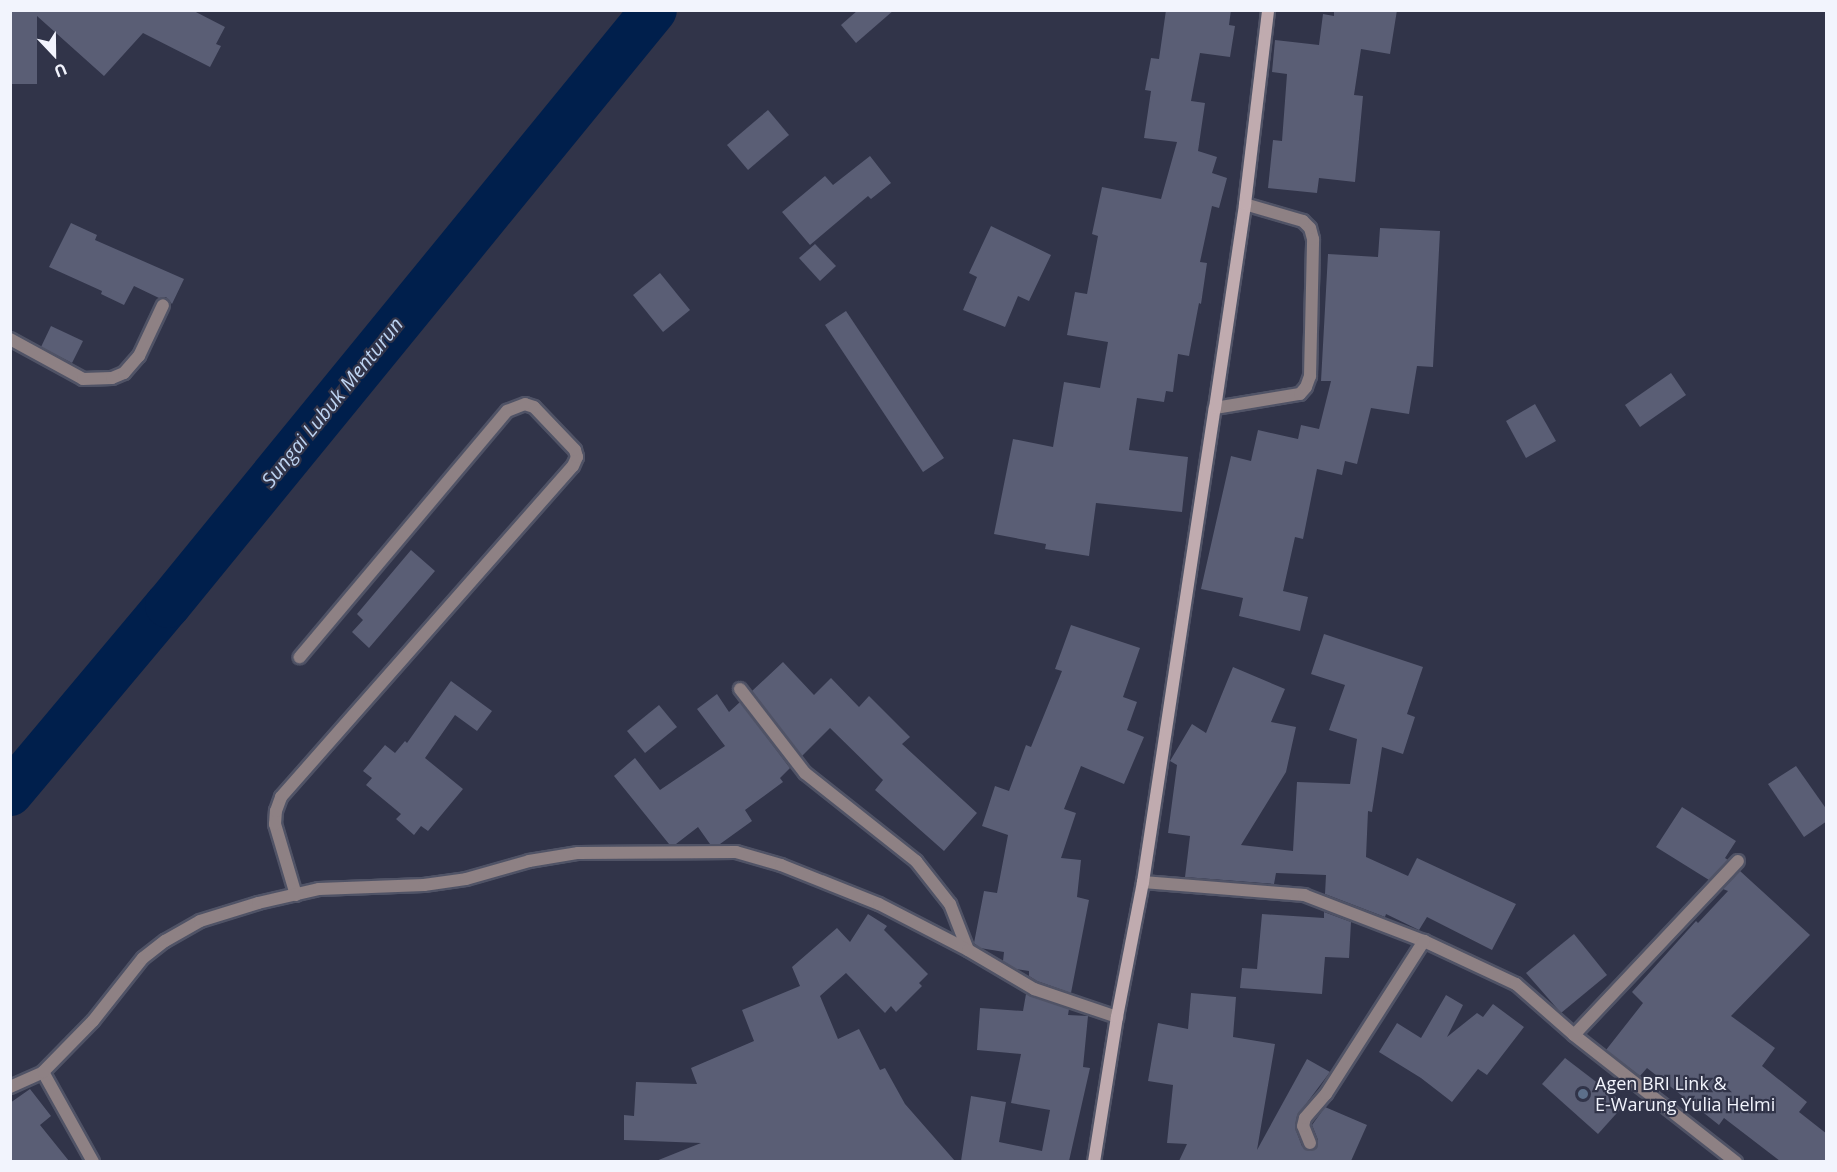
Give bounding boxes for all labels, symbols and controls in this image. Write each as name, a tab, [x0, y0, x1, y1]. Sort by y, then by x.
north arrow	[24, 24, 84, 84]
text: U	[51, 58, 70, 83]
water label: Sungai Lubuk Menturun	[256, 312, 408, 492]
place label: Agen BRI Link & E-Warung Yulia Helmi	[1595, 1073, 1775, 1116]
marker: Agen BRI Link & E-Warung Yulia Helmi	[1576, 1087, 1590, 1101]

